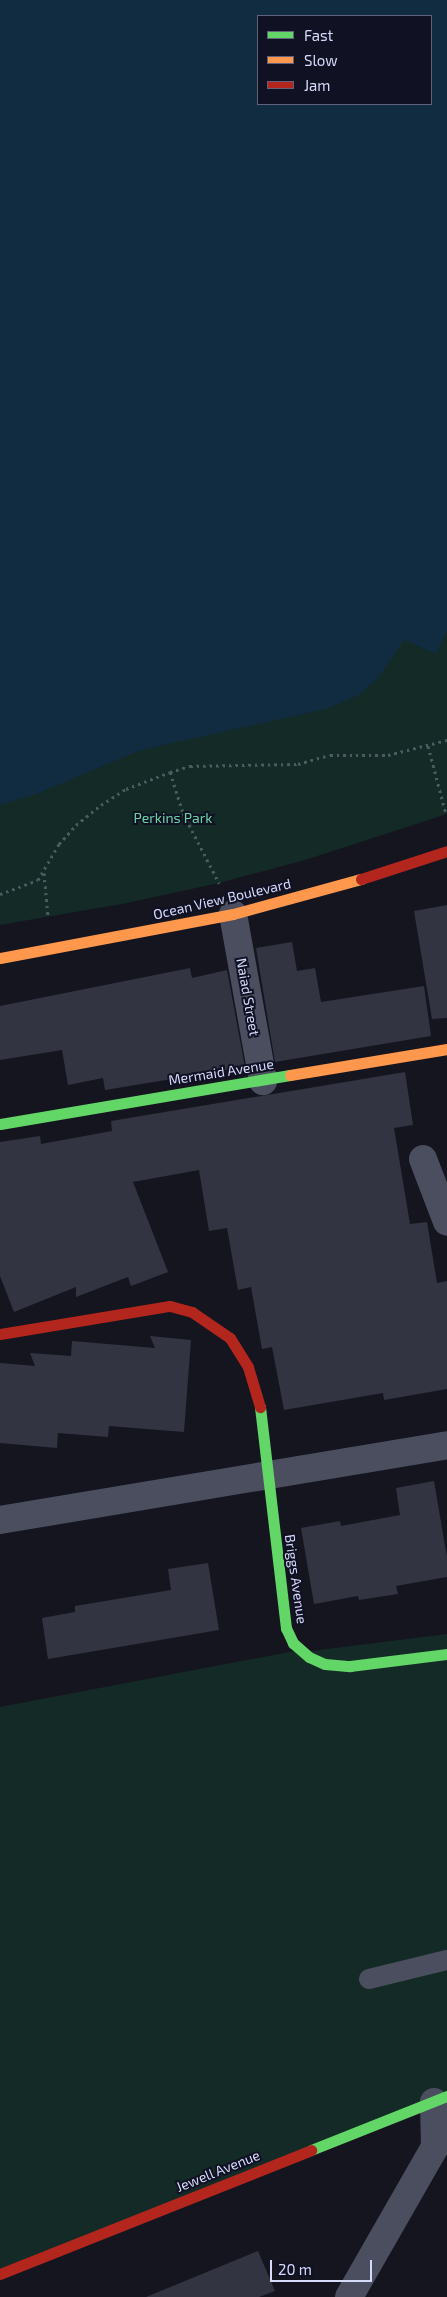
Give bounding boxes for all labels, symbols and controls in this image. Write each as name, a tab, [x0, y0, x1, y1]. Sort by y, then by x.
legend	[257, 15, 432, 105]
text: Fast	[304, 26, 333, 44]
text: Slow	[304, 51, 338, 69]
text: Jam	[304, 76, 330, 94]
park label: Perkins Park	[134, 810, 212, 826]
street label: Ocean View Boulevard	[151, 875, 293, 923]
street label: Naiad Street	[233, 957, 263, 1037]
street label: Mermaid Avenue	[167, 1055, 275, 1089]
street label: Briggs Avenue	[281, 1533, 311, 1625]
street label: Jewell Avenue	[173, 2146, 263, 2196]
scale bar	[272, 2250, 374, 2282]
text: 20 m	[278, 2260, 312, 2278]

